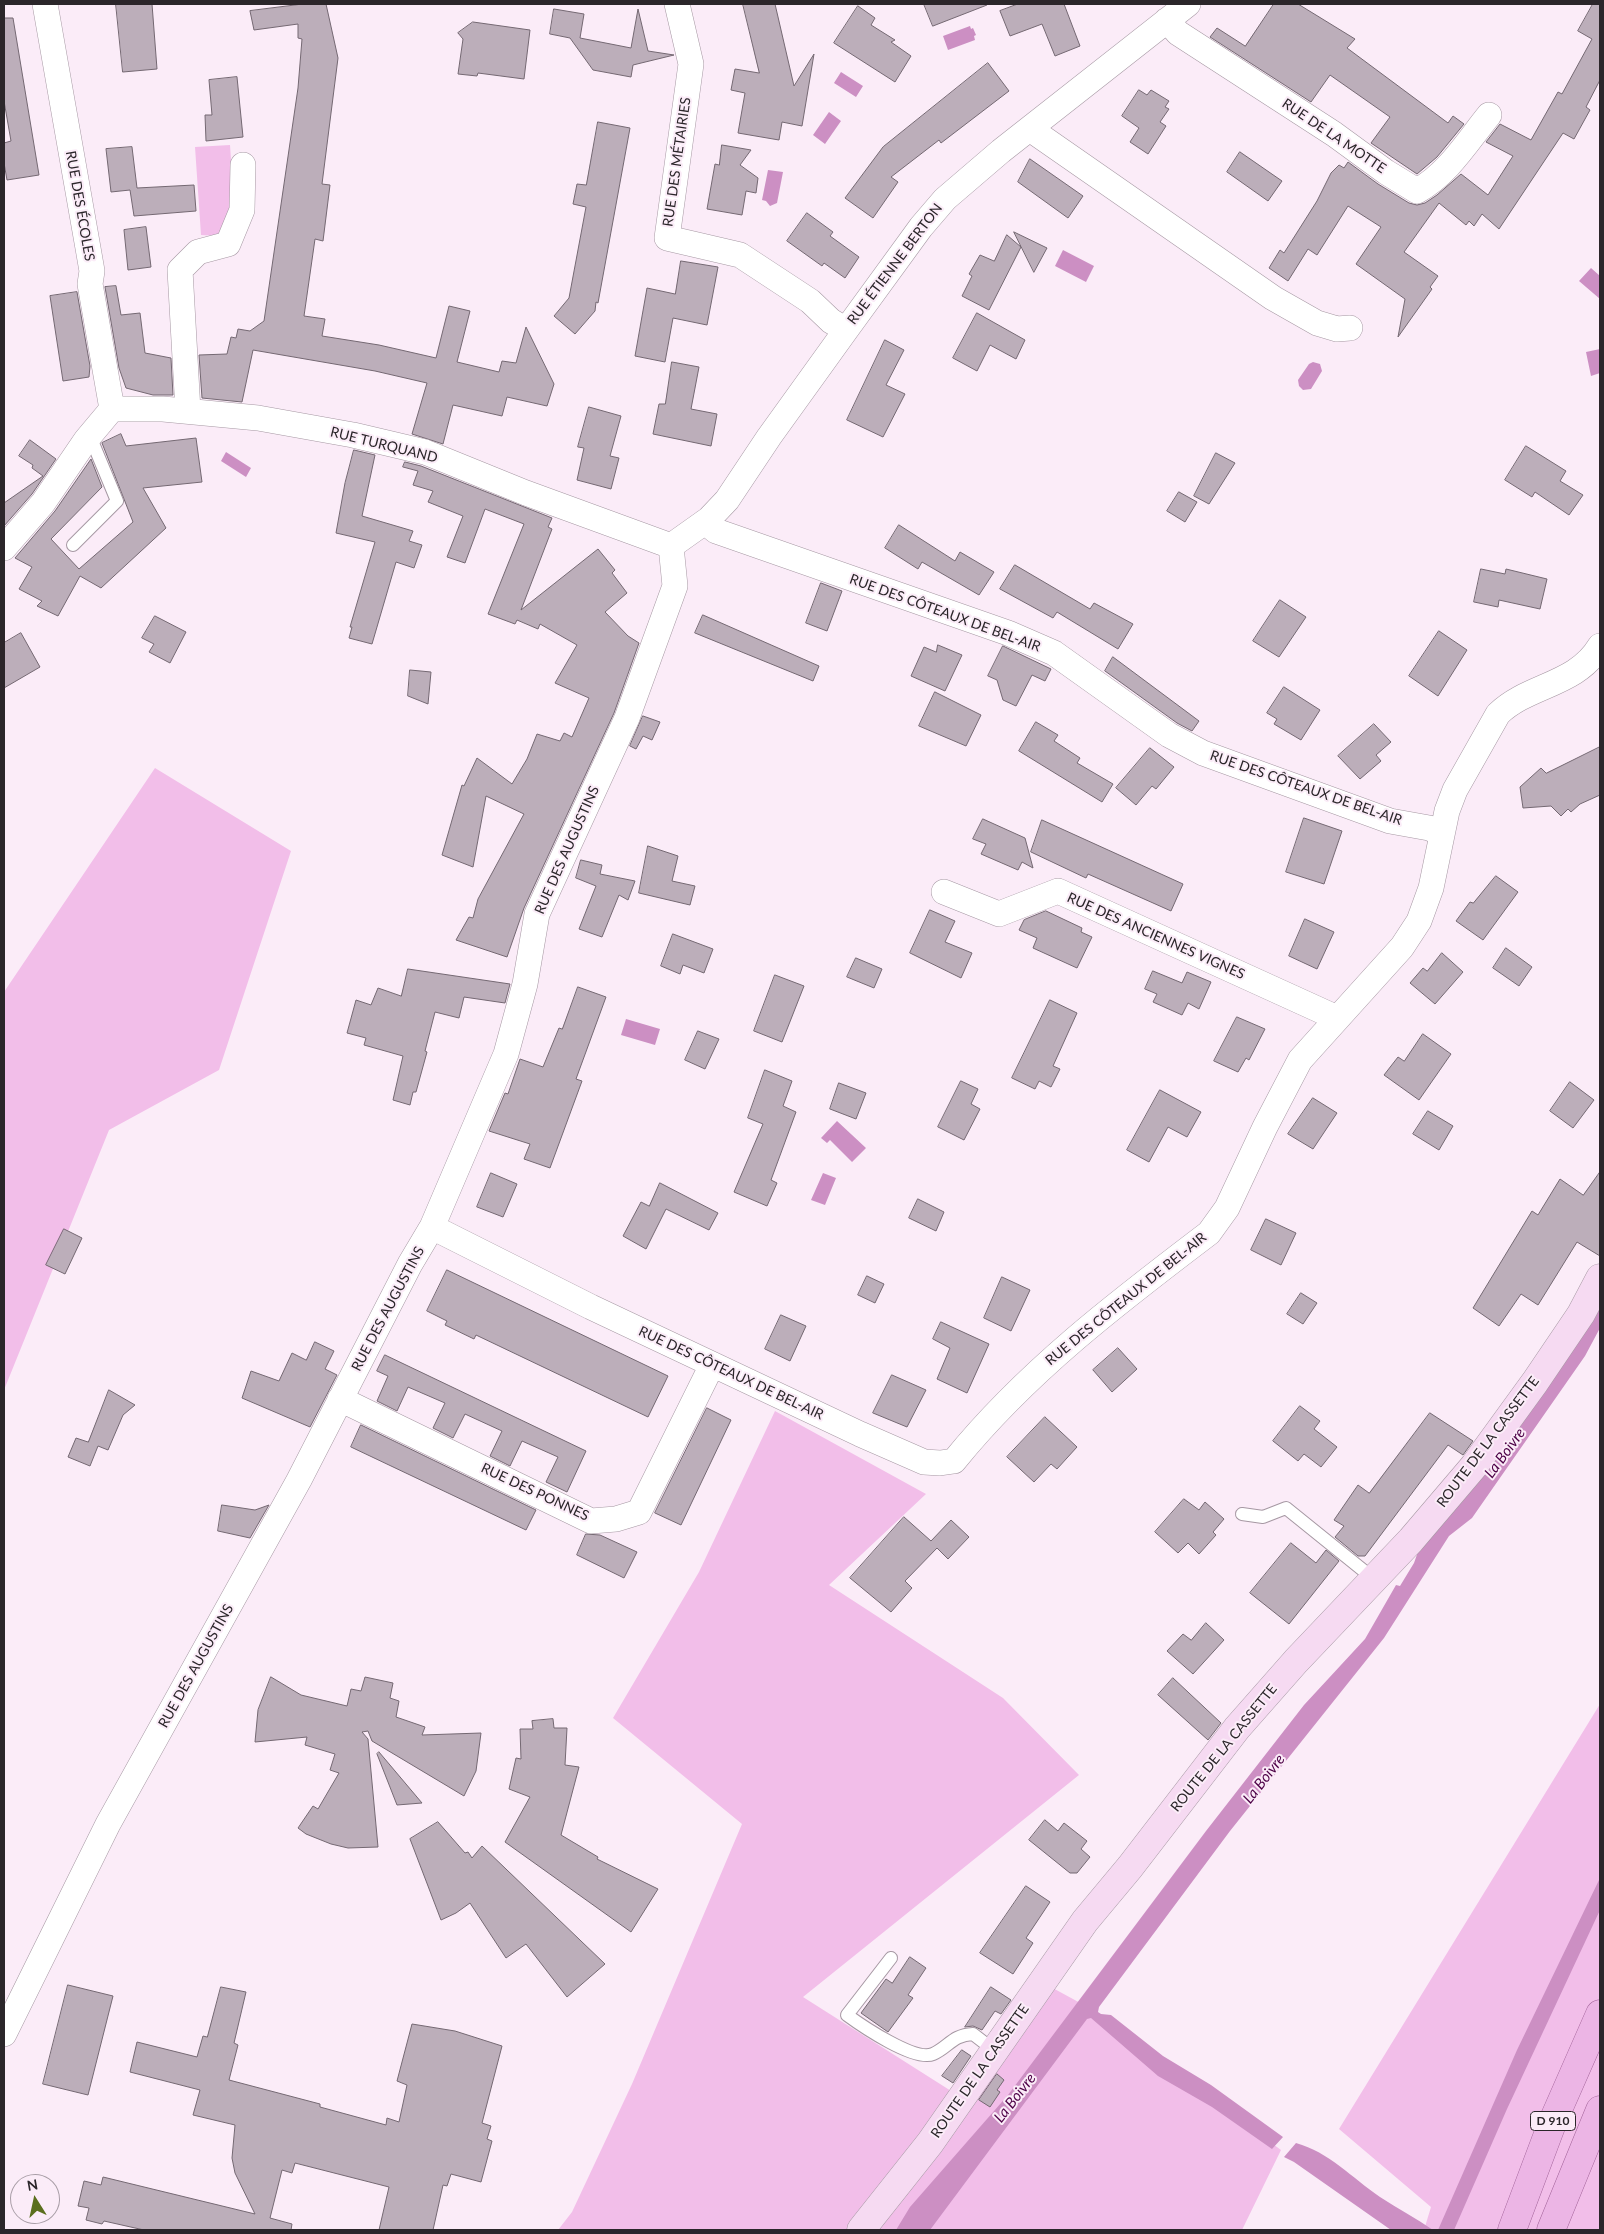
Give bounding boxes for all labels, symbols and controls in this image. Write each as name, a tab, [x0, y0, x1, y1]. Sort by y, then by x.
street label: RUE DE LA MOTTE	[1279, 95, 1389, 177]
street label: RUE DES MÉTAIRIES	[660, 96, 694, 228]
street label: RUE DES ÉCOLES	[62, 150, 98, 262]
street label: RUE ÉTIENNE BERTON	[844, 200, 946, 328]
street label: RUE TURQUAND	[329, 424, 439, 466]
street label: RUE DES CÔTEAUX DE BEL-AIR	[847, 571, 1043, 655]
street label: RUE DES CÔTEAUX DE BEL-AIR	[1208, 747, 1404, 829]
street label: RUE DES AUGUSTINS	[531, 783, 603, 917]
street label: RUE DES ANCIENNES VIGNES	[1065, 889, 1247, 983]
street label: RUE DES CÔTEAUX DE BEL-AIR	[1042, 1229, 1210, 1369]
street label: RUE DES AUGUSTINS	[348, 1244, 428, 1374]
street label: RUE DES CÔTEAUX DE BEL-AIR	[636, 1323, 826, 1423]
street label: ROUTE DE LA CASSETTE	[1433, 1373, 1543, 1511]
water label: La Boivre	[1481, 1424, 1529, 1482]
street label: RUE DES PONNES	[478, 1460, 592, 1524]
street label: RUE DES AUGUSTINS	[155, 1601, 237, 1731]
street label: ROUTE DE LA CASSETTE	[1167, 1681, 1281, 1815]
water label: La Boivre	[1239, 1751, 1289, 1807]
street label: ROUTE DE LA CASSETTE	[927, 2001, 1033, 2141]
water label: La Boivre	[990, 2070, 1040, 2126]
road number: D 910	[1530, 2112, 1576, 2130]
north arrow	[10, 2174, 60, 2224]
text: N	[26, 2175, 39, 2194]

